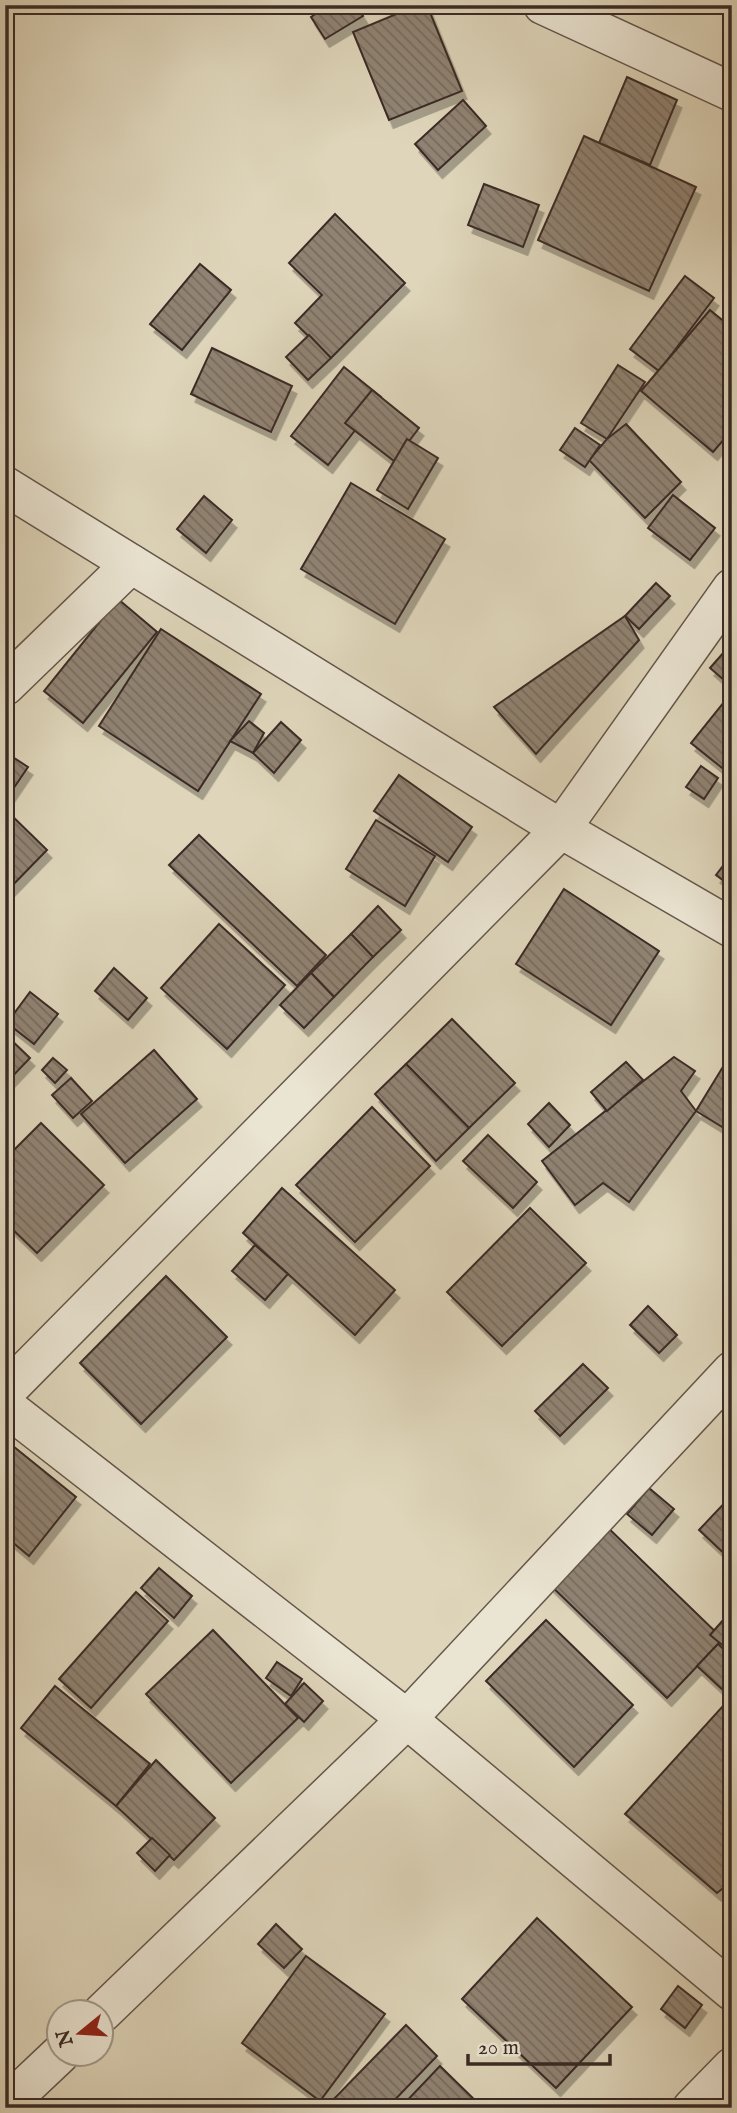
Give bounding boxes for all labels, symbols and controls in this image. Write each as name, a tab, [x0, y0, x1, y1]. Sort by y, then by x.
north arrow	[46, 1997, 116, 2068]
scale bar	[468, 2022, 609, 2066]
text: N	[52, 2026, 80, 2050]
text: 20 m	[478, 2035, 519, 2062]

